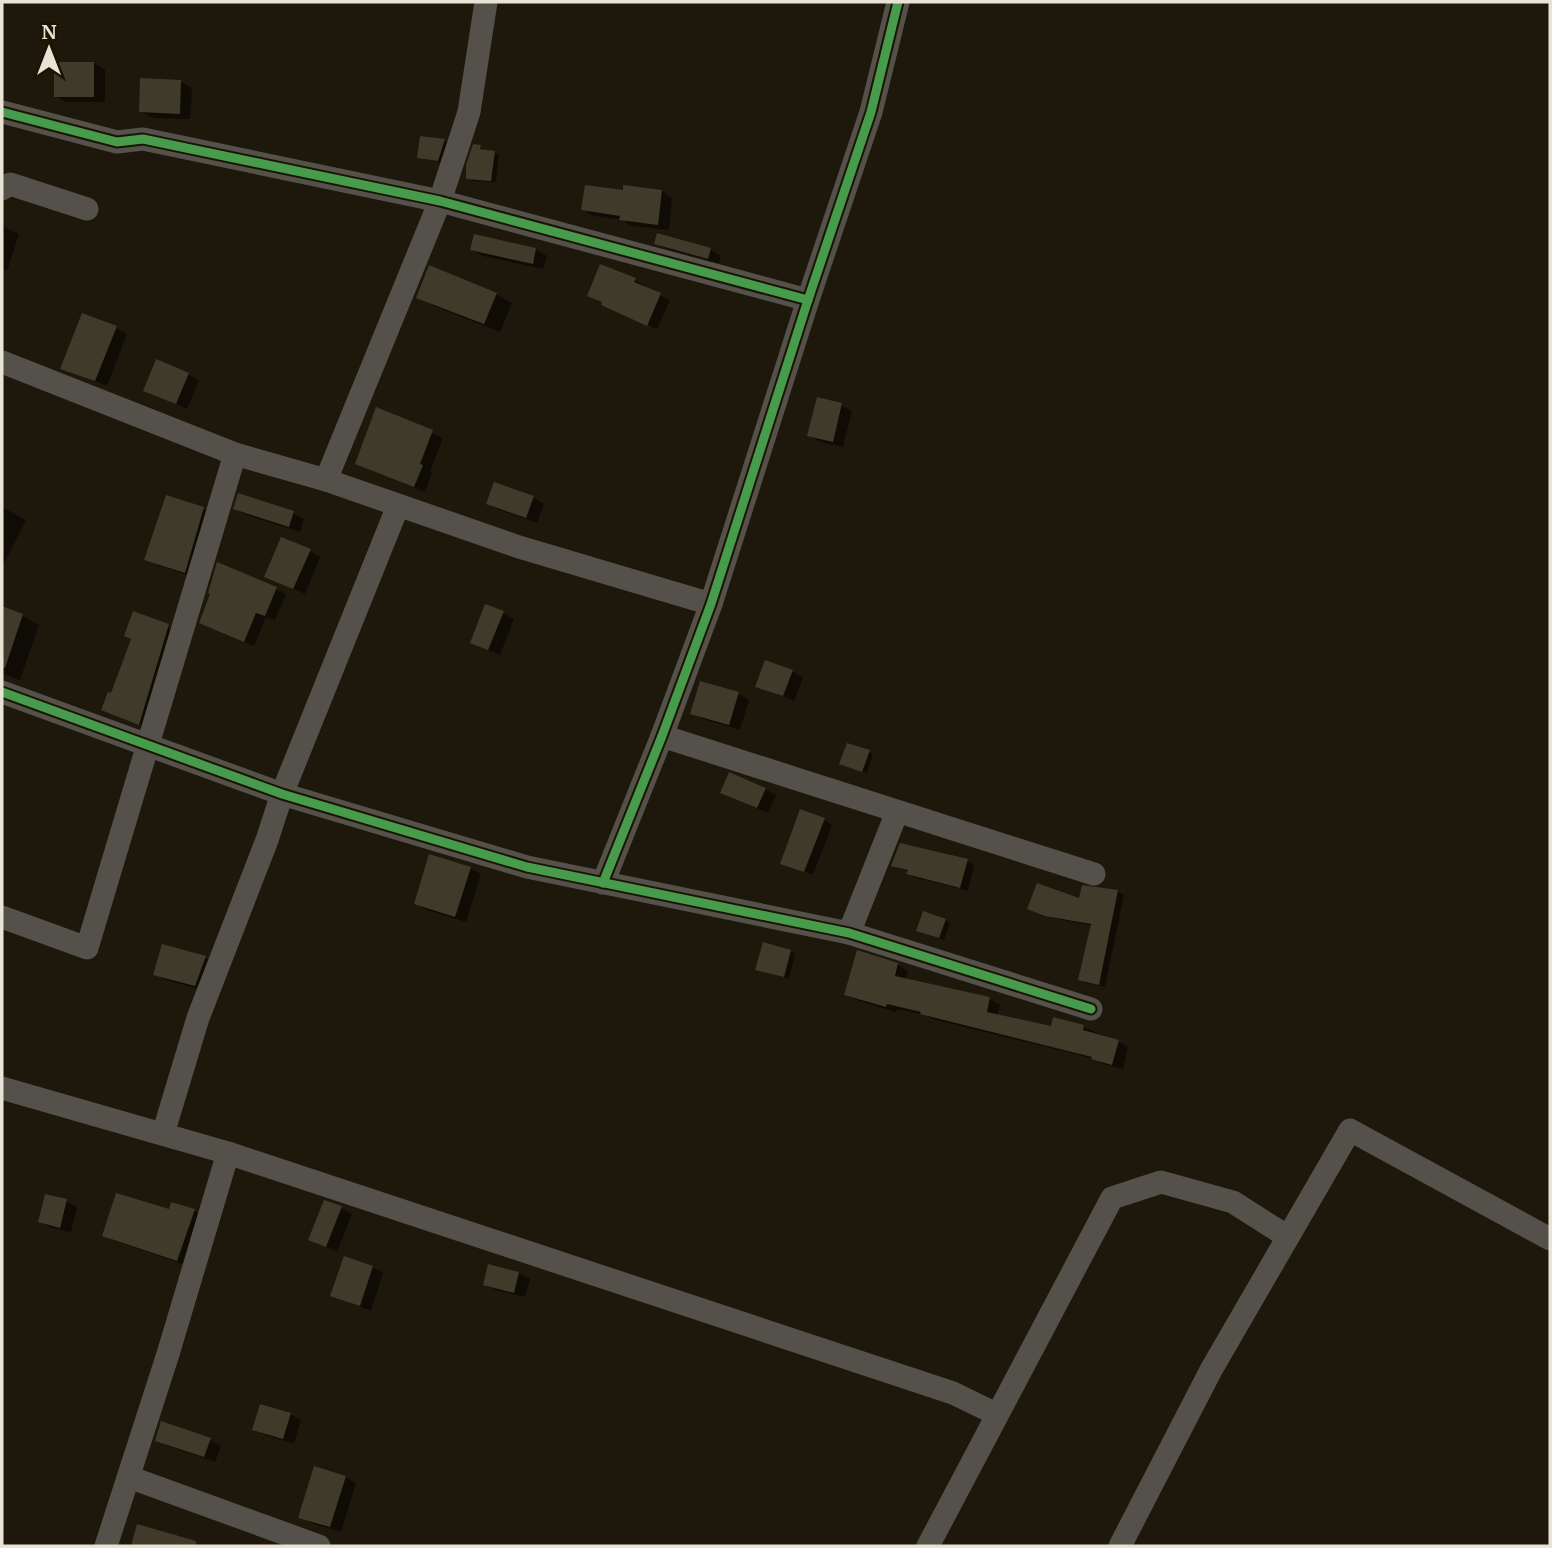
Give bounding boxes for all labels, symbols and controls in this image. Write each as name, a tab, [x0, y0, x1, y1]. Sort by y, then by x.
north arrow	[14, 14, 84, 84]
text: N	[41, 20, 57, 44]

